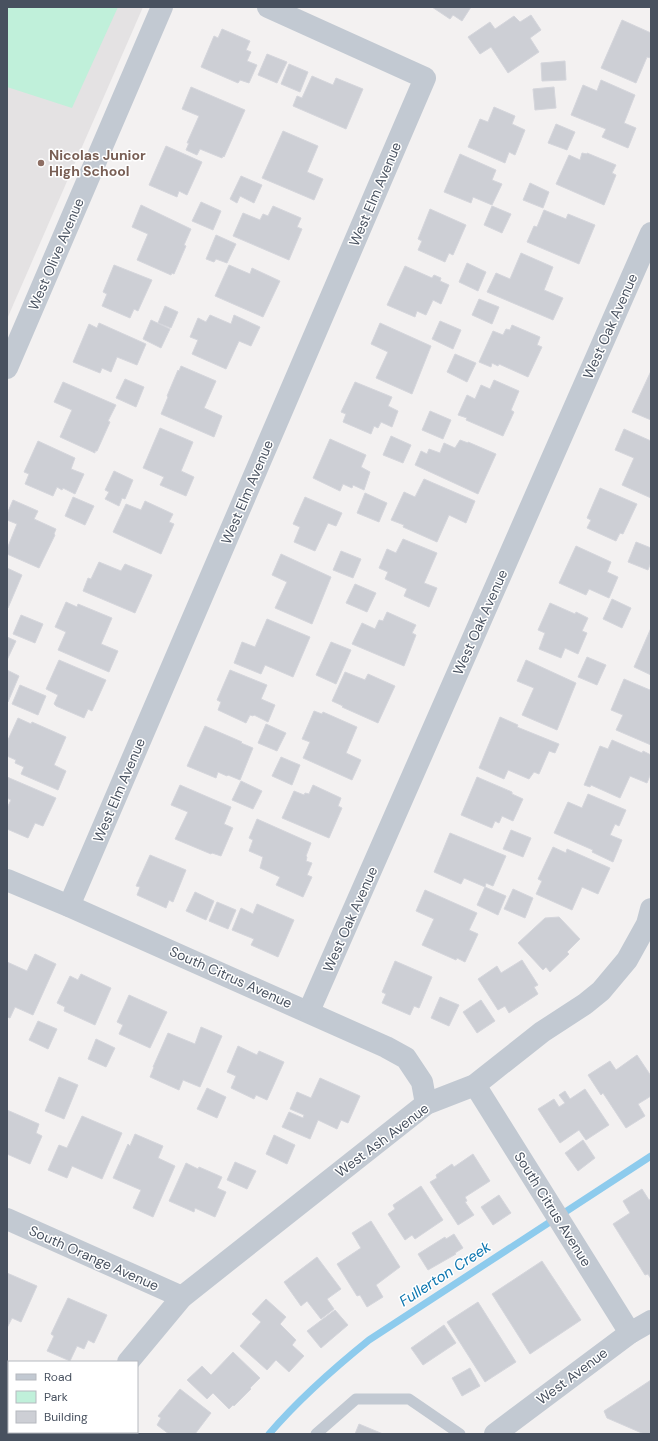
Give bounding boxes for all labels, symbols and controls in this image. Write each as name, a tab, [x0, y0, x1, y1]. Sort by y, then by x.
street label: West Elm Avenue	[345, 139, 405, 249]
place label: Nicolas Junior High School	[49, 146, 146, 180]
marker: Nicolas Junior High School	[36, 158, 46, 168]
street label: West Olive Avenue	[24, 195, 88, 313]
street label: West Oak Avenue	[579, 270, 641, 382]
street label: West Elm Avenue	[217, 437, 277, 547]
street label: West Oak Avenue	[449, 566, 511, 678]
street label: West Elm Avenue	[89, 735, 149, 845]
street label: West Oak Avenue	[319, 863, 381, 975]
street label: South Citrus Avenue	[167, 942, 295, 1012]
street label: West Ash Avenue	[332, 1099, 432, 1181]
street label: South Citrus Avenue	[510, 1148, 596, 1270]
street label: South Orange Avenue	[26, 1221, 162, 1295]
water label: Fullerton Creek	[395, 1237, 495, 1311]
street label: West Avenue	[533, 1343, 611, 1409]
legend	[8, 1361, 138, 1433]
text: Road	[44, 1369, 72, 1385]
text: Park	[44, 1389, 68, 1405]
text: Building	[44, 1409, 88, 1425]

